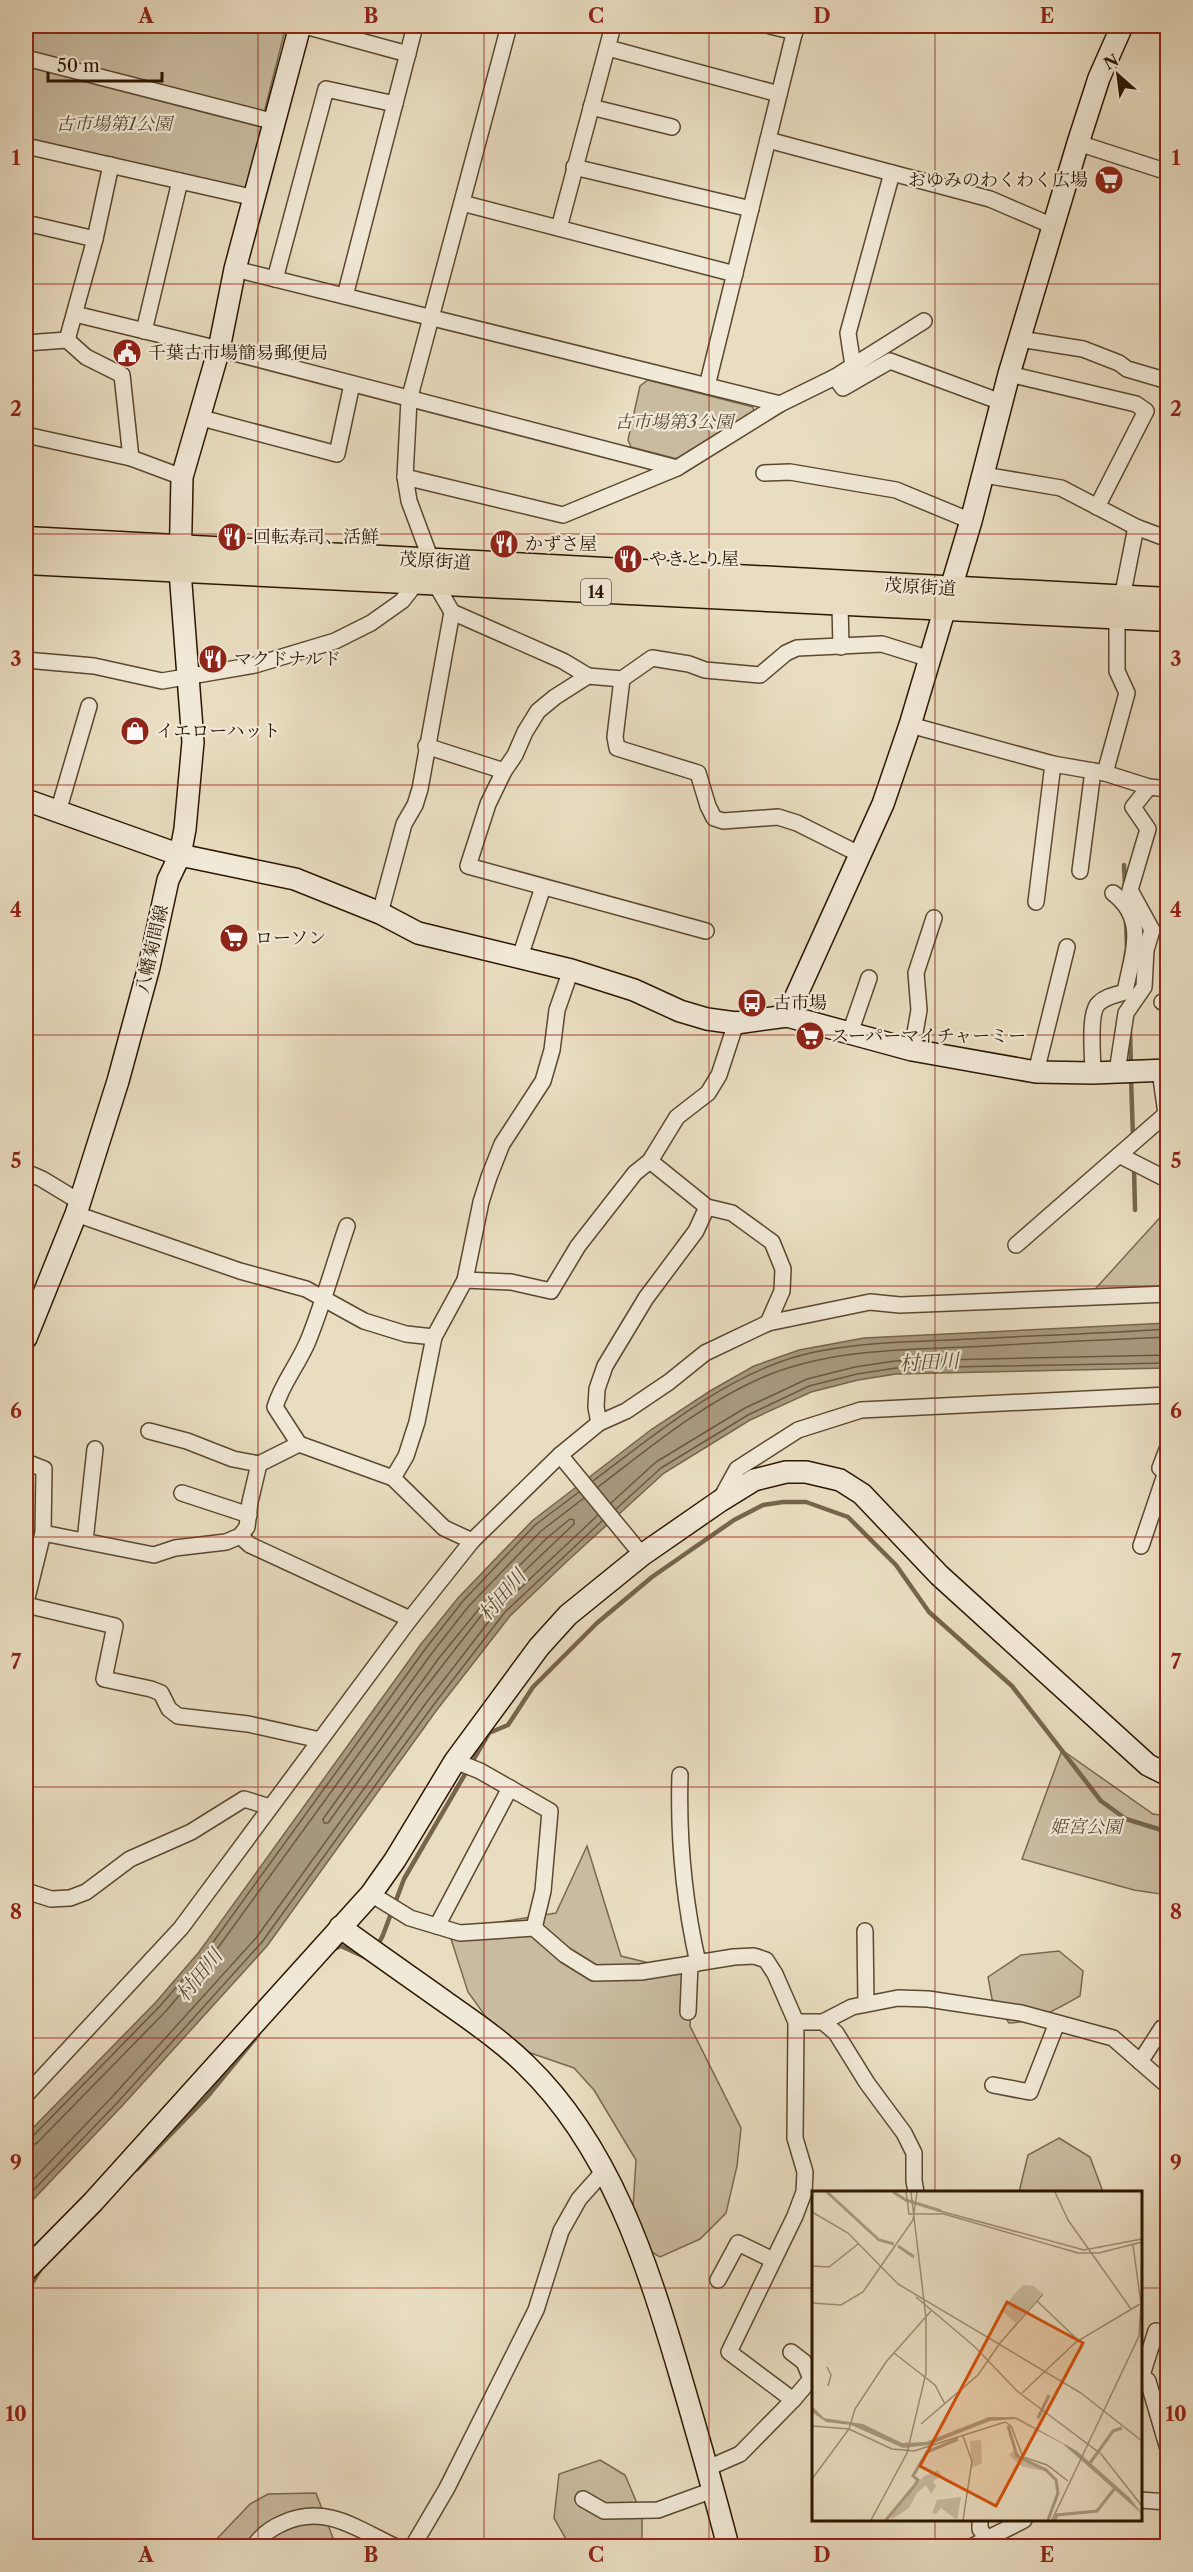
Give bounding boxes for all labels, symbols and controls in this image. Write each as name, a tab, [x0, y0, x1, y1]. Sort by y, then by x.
text: A	[137, 4, 154, 28]
text: B	[364, 4, 379, 28]
text: C	[588, 4, 604, 28]
text: D	[813, 4, 831, 28]
text: E	[1040, 4, 1054, 28]
scale bar	[48, 45, 162, 83]
north arrow	[1088, 45, 1148, 105]
text: N	[1100, 50, 1122, 74]
text: 50 m	[57, 55, 100, 77]
park label: 古市場第1公園	[56, 113, 175, 135]
text: 1	[12, 146, 21, 170]
text: 1	[1172, 146, 1181, 170]
supermarket icon: おゆみのわくわく広場	[1093, 164, 1125, 196]
place label: おゆみのわくわく広場	[908, 169, 1088, 191]
public building icon: 千葉古市場簡易郵便局	[111, 337, 143, 369]
place label: 千葉古市場簡易郵便局	[148, 342, 328, 364]
text: 2	[10, 397, 22, 421]
text: 2	[1170, 397, 1182, 421]
park label: 古市場第3公園	[615, 411, 736, 433]
restaurant icon: 回転寿司、活鮮	[216, 521, 248, 553]
place label: 回転寿司、活鮮	[253, 526, 379, 548]
restaurant icon: かずさ屋	[488, 528, 520, 560]
place label: かずさ屋	[525, 533, 597, 555]
restaurant icon: やきとり屋	[612, 543, 644, 575]
street label: 茂原街道	[398, 548, 472, 574]
place label: やきとり屋	[649, 548, 739, 570]
street label: 茂原街道	[883, 574, 957, 600]
road number: 14	[581, 579, 611, 605]
restaurant icon: マクドナルド	[197, 643, 229, 675]
text: 3	[10, 647, 22, 671]
text: 3	[1170, 647, 1182, 671]
place label: マクドナルド	[234, 648, 341, 670]
shop icon: イエローハット	[119, 715, 151, 747]
place label: イエローハット	[156, 720, 280, 742]
text: 4	[10, 898, 22, 922]
text: 4	[1170, 898, 1182, 922]
street label: 八幡菊間線	[131, 903, 173, 995]
supermarket icon: ローソン	[218, 922, 250, 954]
place label: ローソン	[255, 927, 326, 949]
bus stop icon: 古市場	[736, 987, 768, 1019]
place label: 古市場	[773, 992, 827, 1014]
supermarket icon: スーパーマイチャーミー	[794, 1020, 826, 1052]
place label: スーパーマイチャーミー	[831, 1025, 1026, 1047]
text: 5	[10, 1149, 22, 1173]
text: 5	[1170, 1149, 1182, 1173]
water label: 村田川	[898, 1348, 962, 1376]
text: 6	[10, 1399, 22, 1423]
text: 6	[1170, 1399, 1182, 1423]
water label: 村田川	[473, 1563, 532, 1626]
text: 7	[11, 1650, 22, 1674]
text: 7	[1171, 1650, 1182, 1674]
park label: 姫宮公園	[1050, 1816, 1125, 1838]
text: 8	[10, 1900, 22, 1924]
text: 8	[1170, 1900, 1182, 1924]
water label: 村田川	[171, 1943, 228, 2006]
text: 9	[10, 2151, 22, 2175]
text: 9	[1170, 2151, 1182, 2175]
inset map	[812, 2191, 1142, 2521]
text: 10	[5, 2402, 27, 2426]
text: 10	[1165, 2402, 1187, 2426]
text: A	[137, 2543, 154, 2567]
text: B	[364, 2543, 379, 2567]
text: C	[588, 2543, 604, 2567]
text: D	[813, 2543, 831, 2567]
text: E	[1040, 2543, 1054, 2567]

